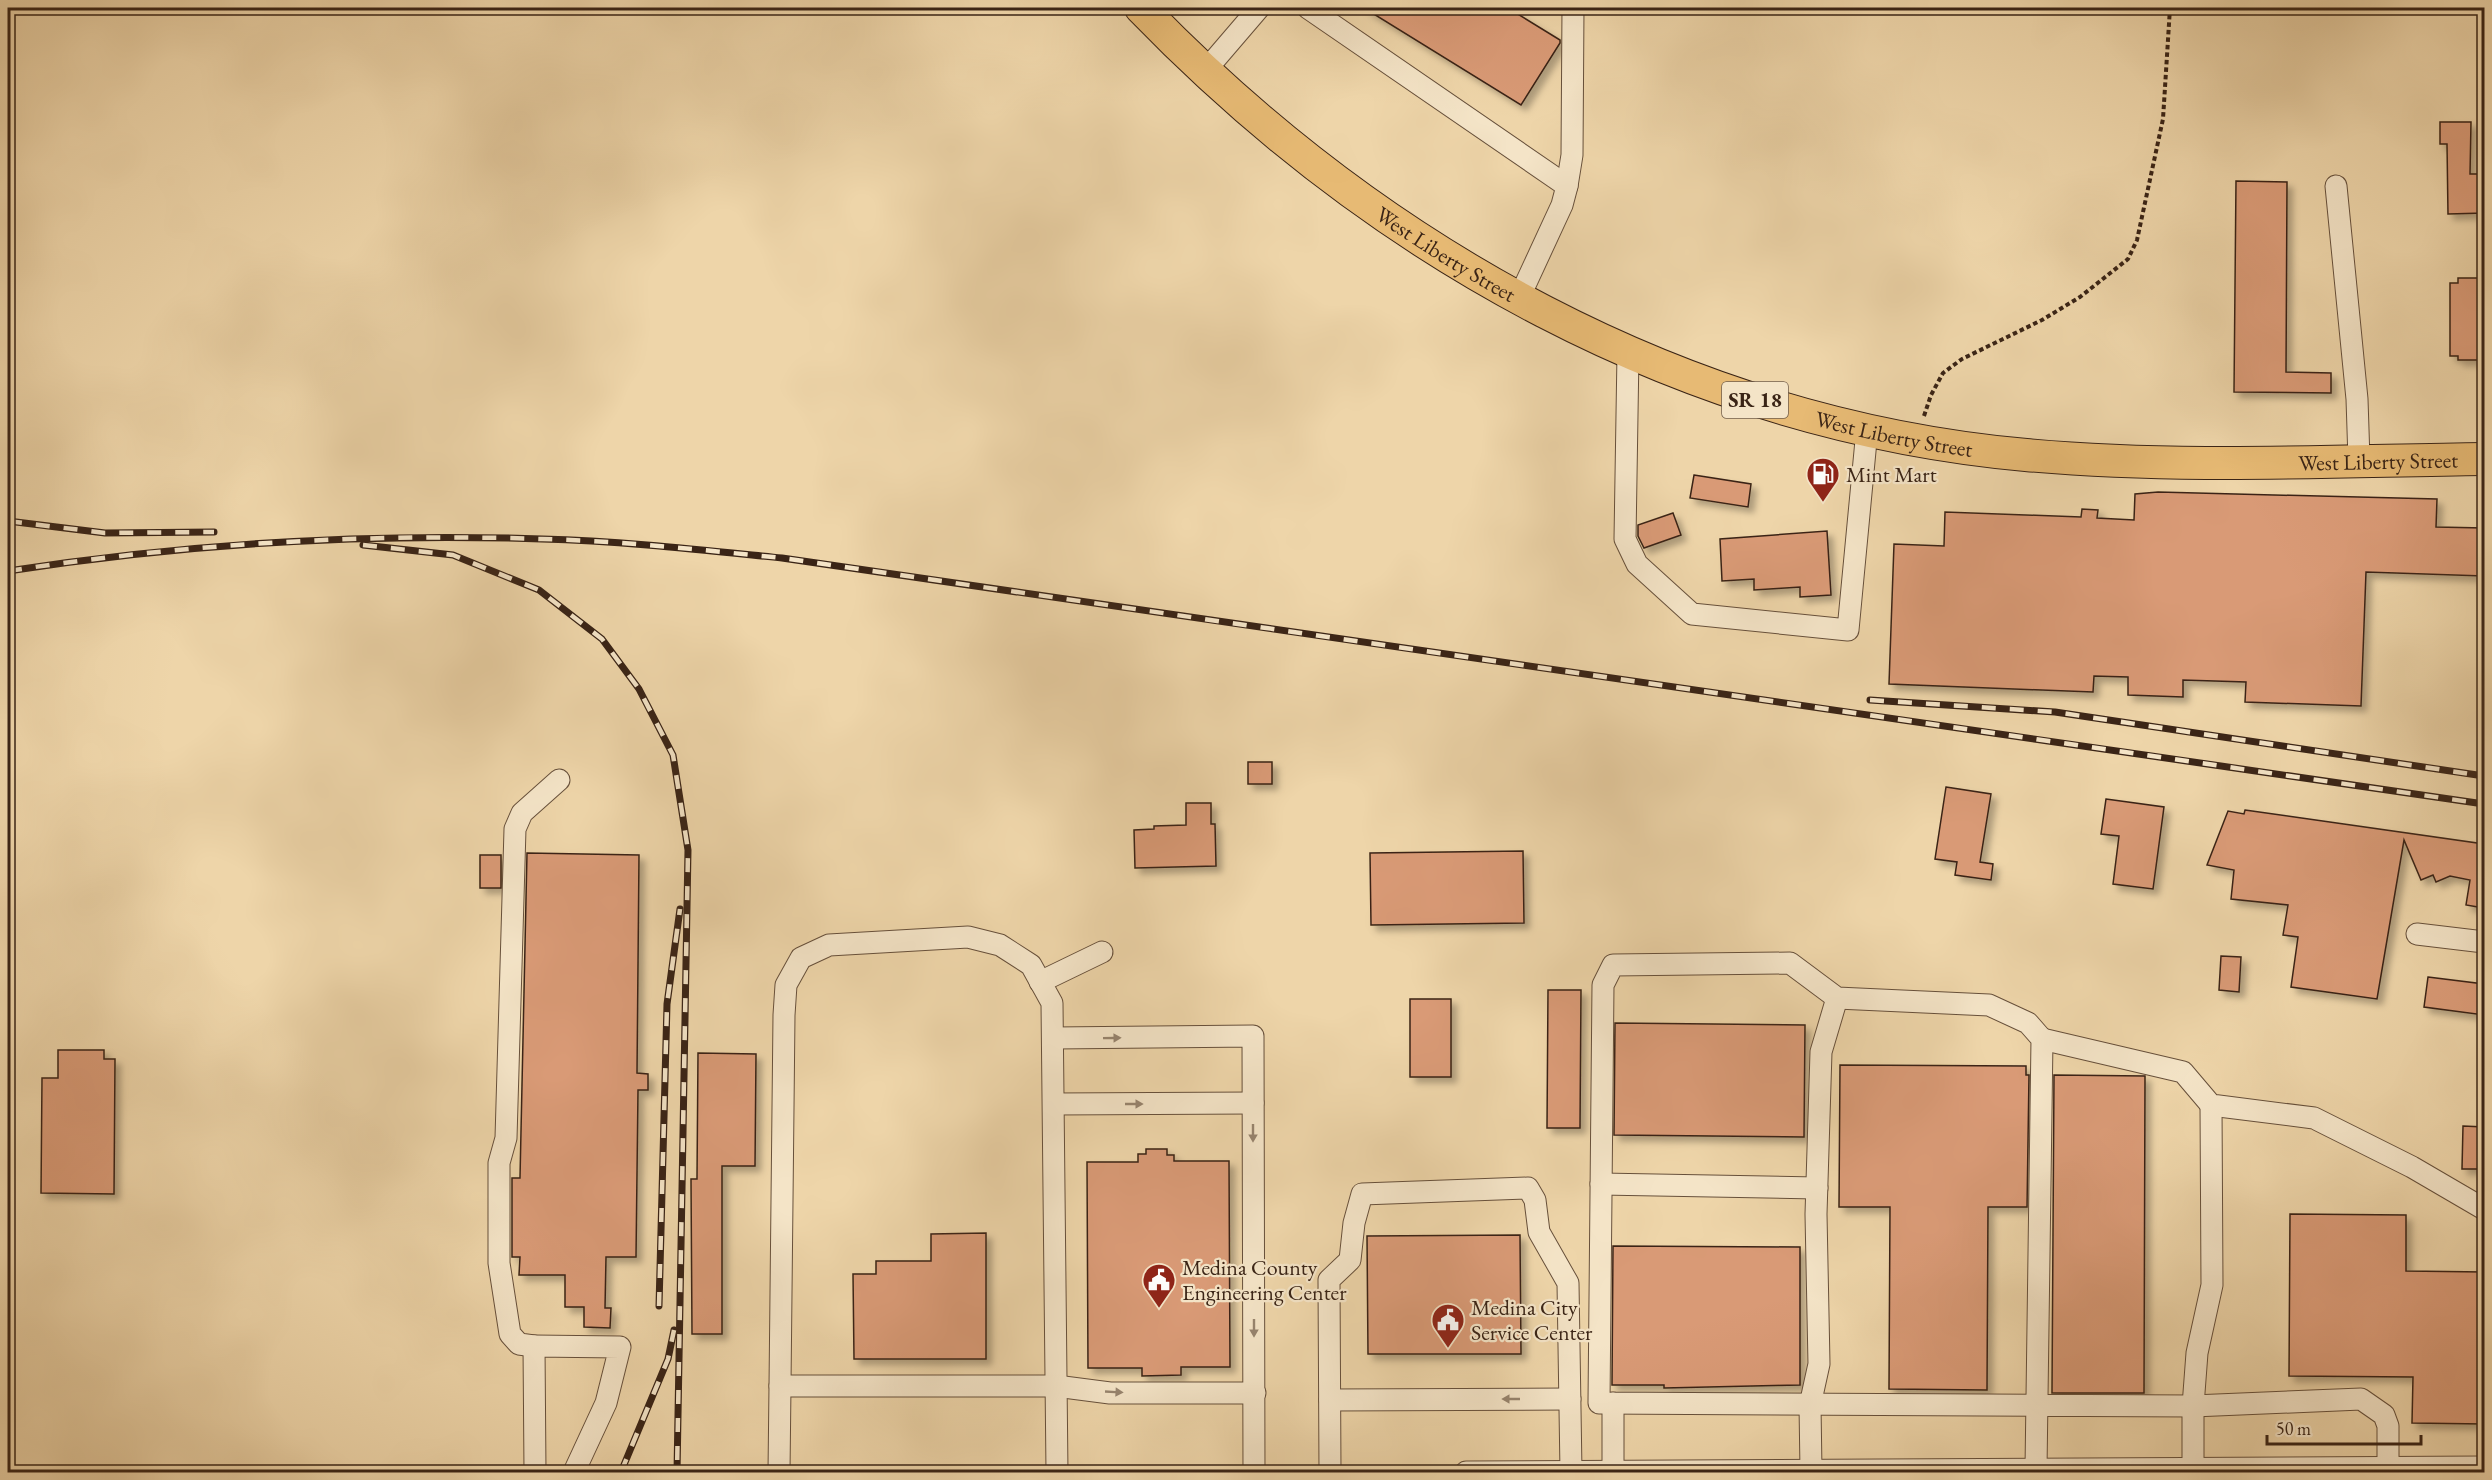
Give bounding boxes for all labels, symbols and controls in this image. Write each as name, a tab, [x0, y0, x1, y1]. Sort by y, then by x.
street label: West Liberty Street	[1370, 200, 1521, 309]
road number: SR 18	[1722, 382, 1788, 418]
street label: West Liberty Street	[1812, 404, 1975, 464]
street label: West Liberty Street	[2298, 445, 2458, 478]
fuel station icon: Mint Mart	[1805, 456, 1841, 503]
place label: Mint Mart	[1846, 460, 1937, 489]
one-way arrow	[1103, 1033, 1122, 1043]
one-way arrow	[1124, 1099, 1143, 1109]
one-way arrow	[1248, 1123, 1258, 1142]
place label: Medina County Engineering Center	[1182, 1253, 1347, 1307]
public building icon: Medina County Engineering Center	[1141, 1262, 1177, 1309]
place label: Medina City Service Center	[1471, 1293, 1593, 1347]
public building icon: Medina City Service Center	[1430, 1302, 1466, 1349]
one-way arrow	[1249, 1318, 1259, 1337]
one-way arrow	[1104, 1388, 1123, 1397]
one-way arrow	[1502, 1394, 1521, 1404]
scale bar	[2267, 1408, 2422, 1446]
text: 50 m	[2276, 1417, 2311, 1440]

